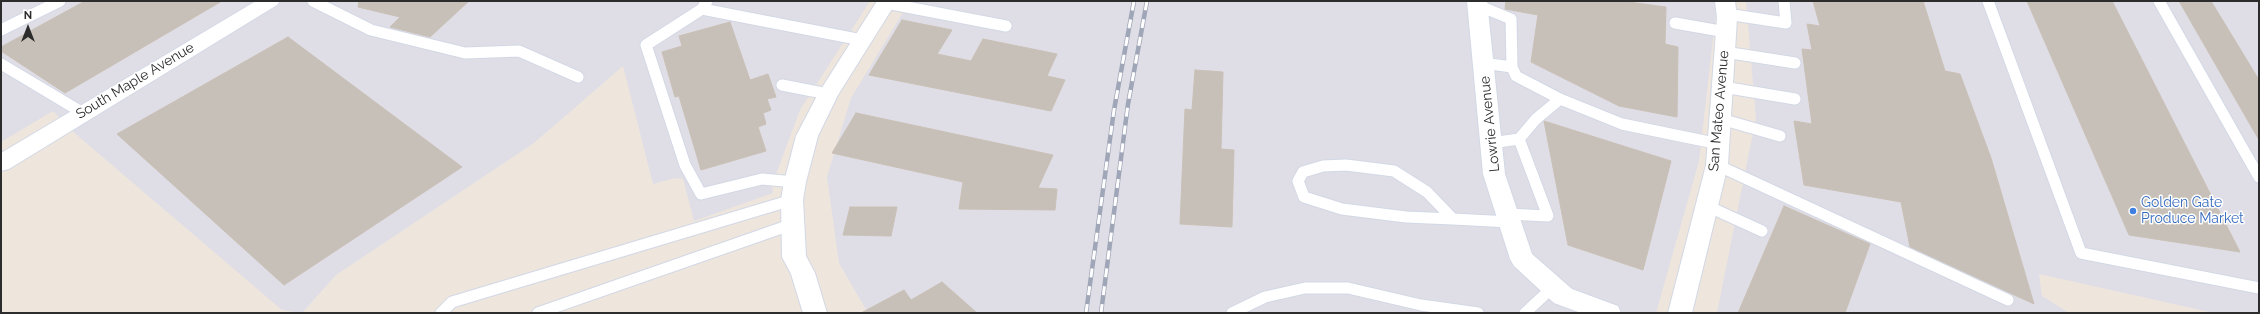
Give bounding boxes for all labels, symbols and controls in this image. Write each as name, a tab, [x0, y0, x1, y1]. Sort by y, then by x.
north arrow	[8, 8, 48, 48]
text: N	[24, 9, 32, 22]
street label: South Maple Avenue	[73, 39, 197, 123]
street label: San Mateo Avenue	[1705, 50, 1733, 172]
street label: Lowrie Avenue	[1477, 75, 1503, 173]
place label: Golden Gate Produce Market	[2141, 195, 2244, 228]
marker: Golden Gate Produce Market	[2128, 206, 2138, 216]

